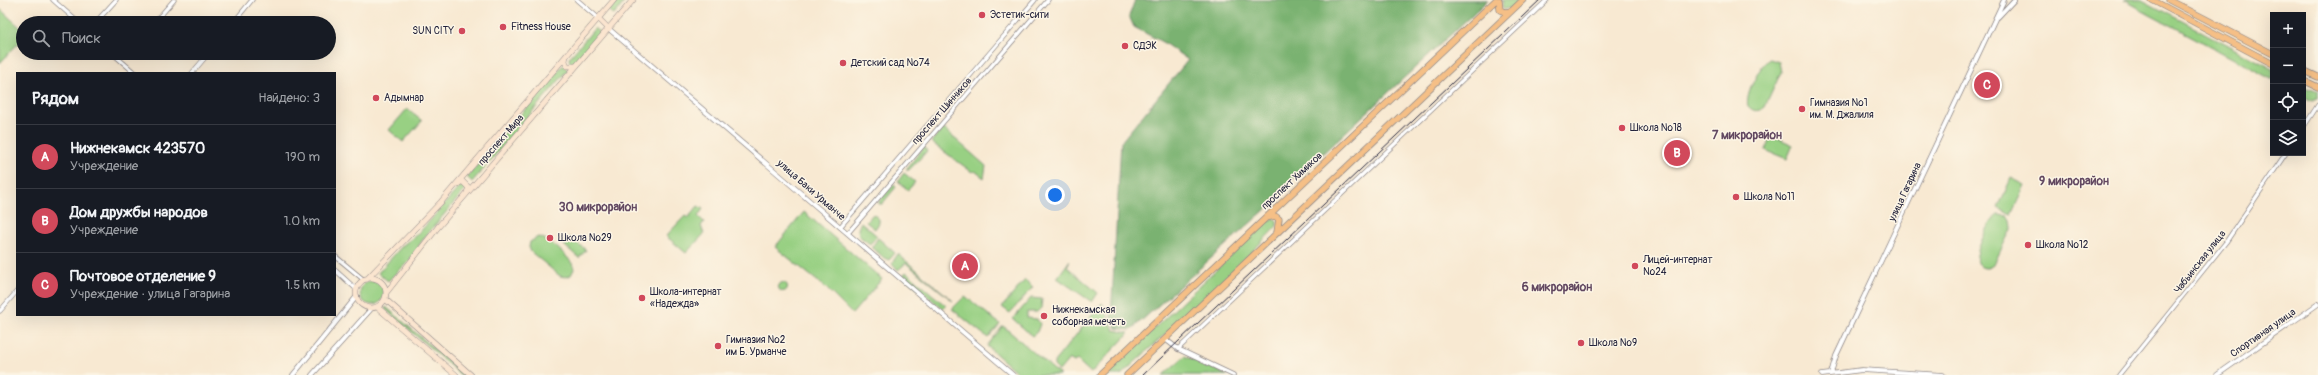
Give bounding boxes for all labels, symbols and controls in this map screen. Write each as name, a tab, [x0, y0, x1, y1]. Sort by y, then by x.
place label: Эстетик-сити	[990, 9, 1049, 21]
marker: Эстетик-сити	[977, 10, 987, 20]
map controls	[2270, 12, 2306, 156]
button: +	[2270, 12, 2306, 48]
search box	[16, 16, 336, 60]
place label: Fitness House	[511, 21, 571, 33]
marker: Fitness House	[498, 22, 508, 32]
place label: SUN CITY	[412, 25, 454, 37]
marker: SUN CITY	[457, 26, 467, 36]
icon: search	[30, 27, 52, 49]
text: Поиск	[62, 29, 101, 48]
place label: СДЭК	[1133, 40, 1157, 52]
marker: СДЭК	[1120, 41, 1130, 51]
button: −	[2270, 48, 2306, 84]
place label: Детский сад №74	[850, 57, 930, 69]
marker: Детский сад №74	[838, 58, 848, 68]
pin: C	[1974, 70, 2000, 100]
street label: проспект Шинников	[910, 75, 975, 147]
button: locate	[2270, 84, 2306, 120]
text: Рядом	[32, 88, 79, 109]
text: Найдено: 3	[258, 90, 320, 106]
place label: Адымнар	[384, 92, 424, 104]
marker: Адымнар	[371, 93, 381, 103]
place label: Гимназия №1 им. М. Джалиля	[1810, 97, 1874, 121]
marker: Гимназия №1 им. М. Джалиля	[1797, 104, 1807, 114]
street label: проспект Мира	[476, 112, 527, 168]
button: layers	[2270, 120, 2306, 156]
place label: Школа №18	[1630, 122, 1682, 134]
marker: Школа №18	[1617, 123, 1627, 133]
district label: 7 микрорайон	[1712, 128, 1782, 143]
pin: B	[1664, 138, 1690, 168]
text: Нижнекамск 423570	[70, 139, 205, 158]
text: A	[41, 149, 49, 165]
text: 190 m	[285, 149, 320, 165]
street label: проспект Химиков	[1259, 150, 1325, 212]
street label: улица Баки Урманче	[774, 156, 848, 223]
text: Учреждение	[70, 158, 138, 174]
street label: улица Гагарина	[1886, 160, 1924, 224]
district label: 9 микрорайон	[2039, 174, 2109, 189]
your location	[1045, 185, 1065, 205]
place label: Школа №11	[1744, 191, 1795, 203]
marker: Школа №11	[1731, 192, 1741, 202]
district label: 30 микрорайон	[559, 200, 637, 215]
text: Дом дружбы народов	[70, 203, 208, 222]
text: B	[41, 213, 49, 229]
text: 1.0 km	[283, 213, 320, 229]
text: Учреждение	[70, 222, 138, 238]
street label: Чабьинская улица	[2172, 228, 2229, 296]
place label: Школа №29	[558, 232, 612, 244]
marker: Школа №29	[545, 233, 555, 243]
place label: Школа №12	[2036, 239, 2089, 251]
marker: Школа №12	[2023, 240, 2033, 250]
pin: A	[952, 251, 978, 281]
place label: Лицей-интернат №24	[1642, 254, 1712, 278]
marker: Лицей-интернат №24	[1630, 261, 1640, 271]
text: Почтовое отделение 9	[70, 267, 216, 286]
text: C	[41, 277, 49, 293]
text: 1.5 km	[285, 277, 320, 293]
district label: 6 микрорайон	[1522, 280, 1592, 295]
text: Учреждение · улица Гагарина	[70, 286, 230, 302]
place label: Школа-интернат «Надежда»	[650, 286, 722, 310]
marker: Школа-интернат «Надежда»	[637, 293, 647, 303]
place label: Нижнекамская соборная мечеть	[1052, 304, 1126, 328]
street label: Спортивная улица	[2228, 306, 2298, 360]
marker: Нижнекамская соборная мечеть	[1039, 311, 1049, 321]
place label: Гимназия №2 им Б. Урманче	[726, 334, 787, 358]
place label: Школа №9	[1589, 337, 1637, 349]
marker: Школа №9	[1576, 338, 1586, 348]
marker: Гимназия №2 им Б. Урманче	[713, 341, 723, 351]

